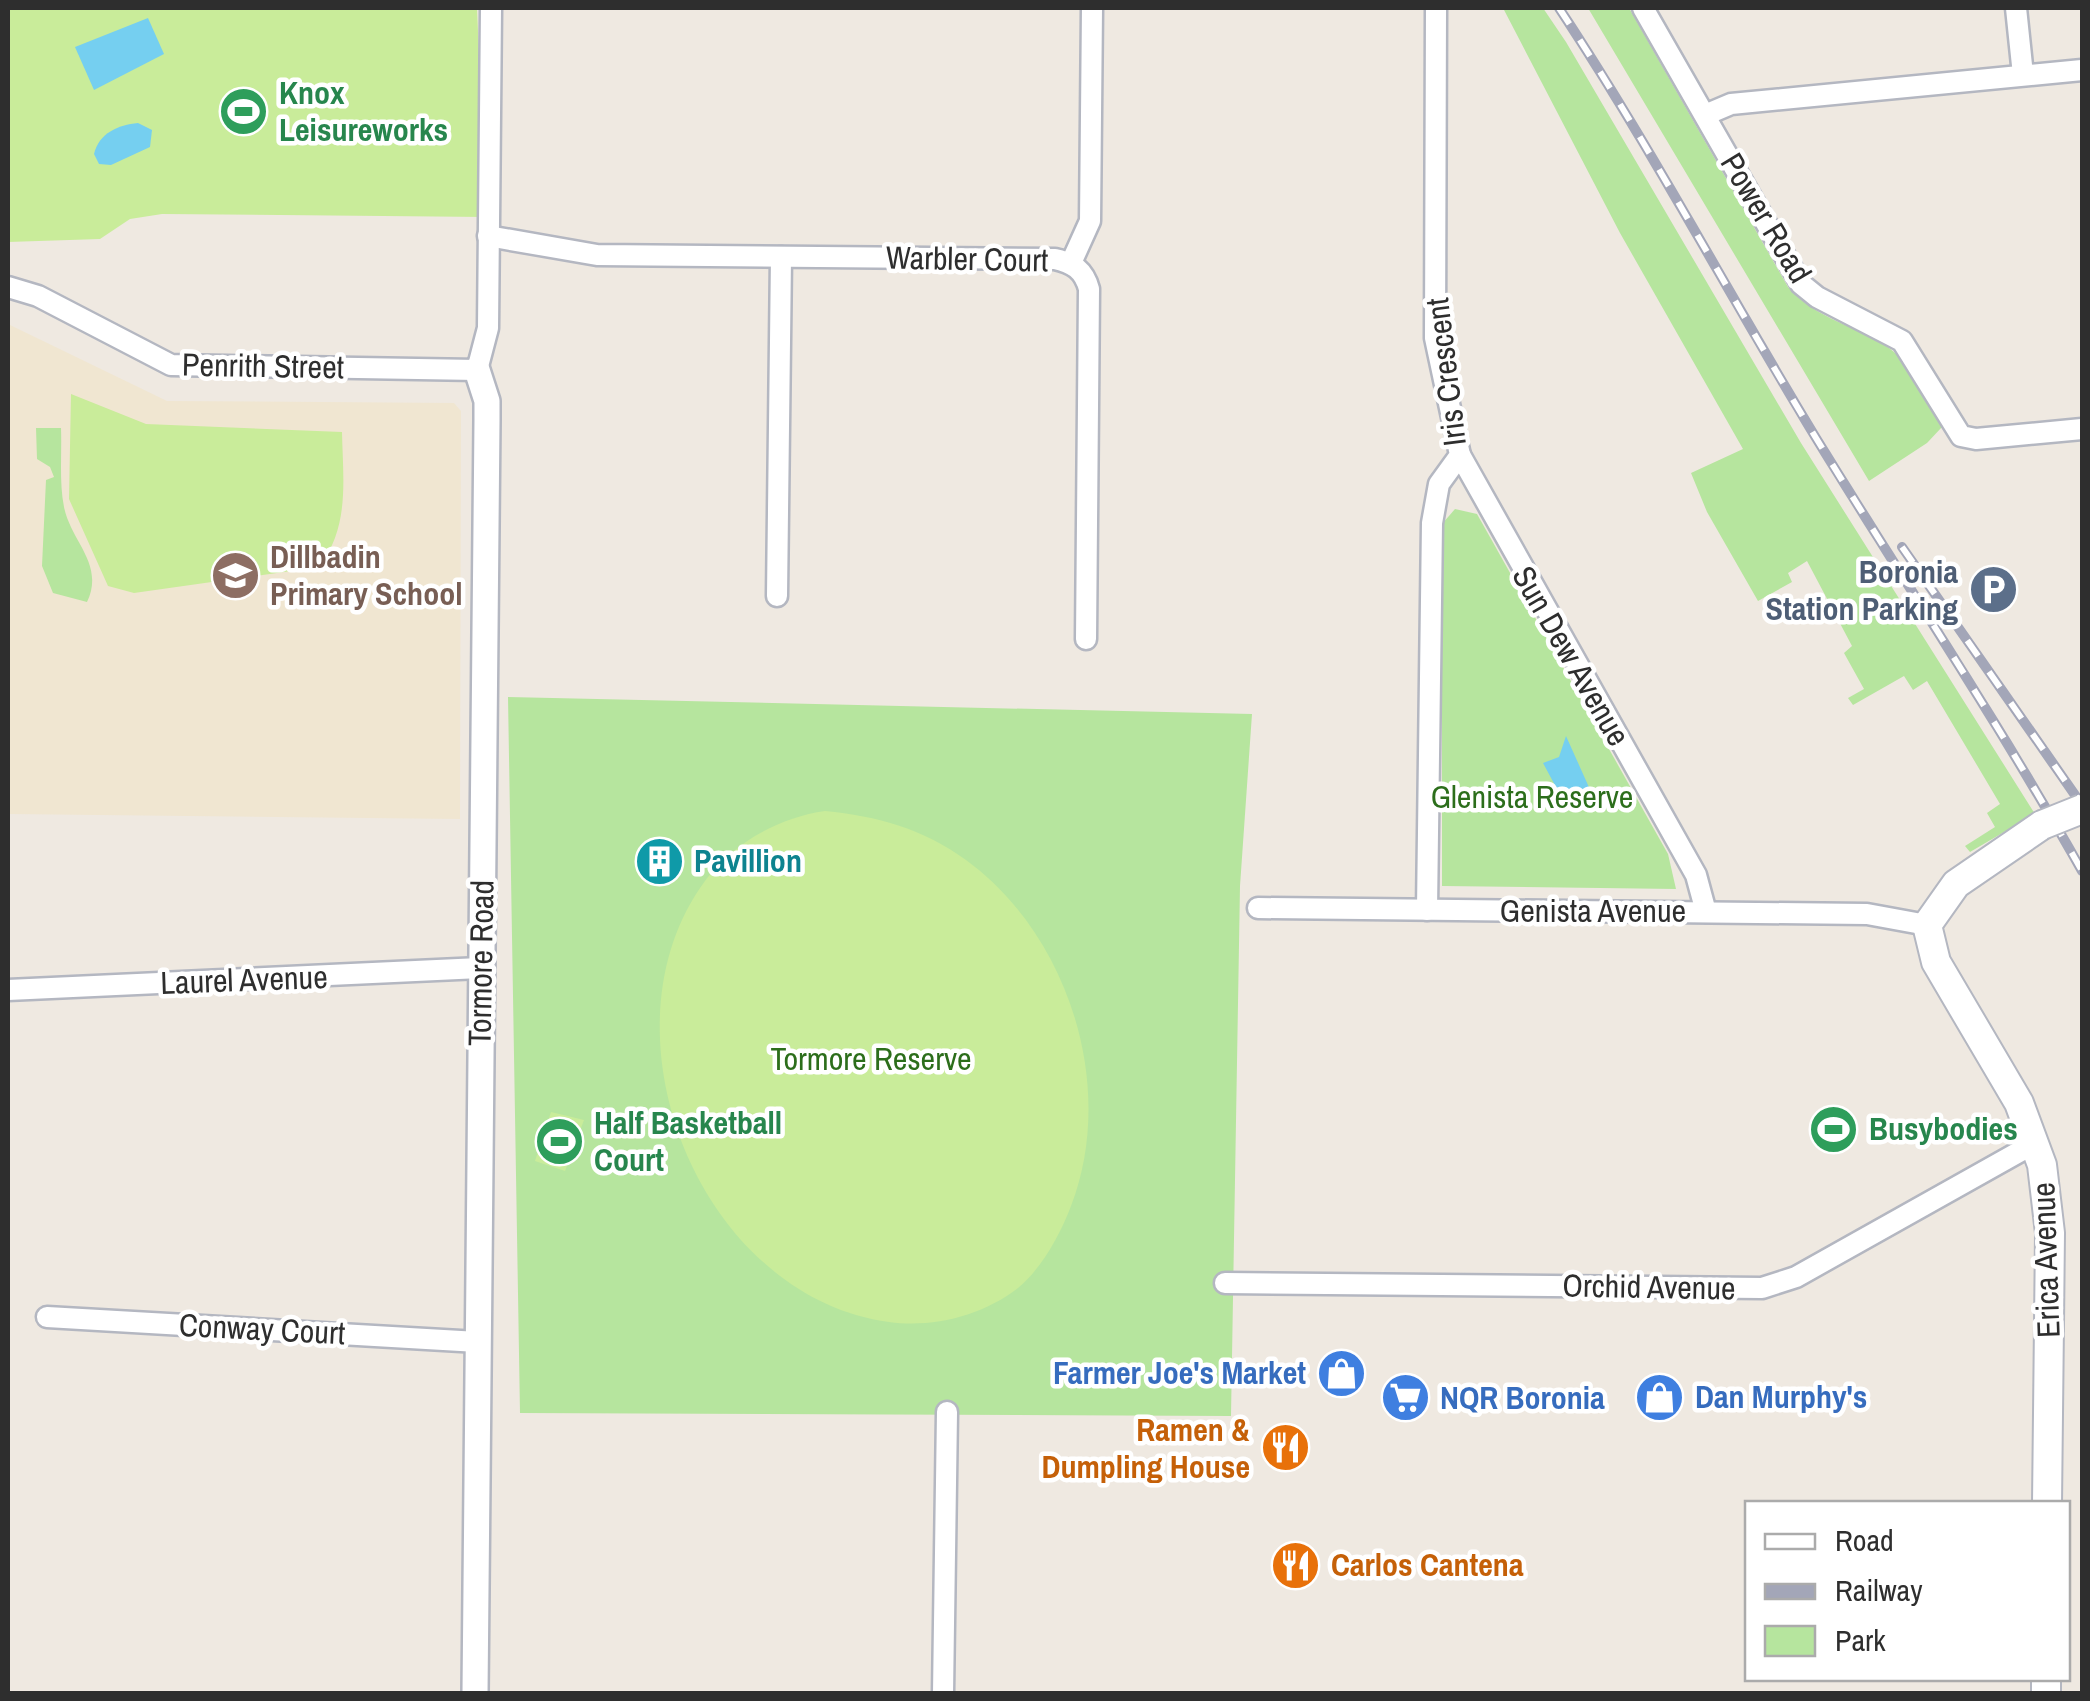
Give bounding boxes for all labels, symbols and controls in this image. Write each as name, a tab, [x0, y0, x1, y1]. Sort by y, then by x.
place label: Knox Leisureworks	[279, 71, 448, 151]
sports icon: Knox Leisureworks	[218, 85, 270, 137]
street label: Power Road	[1711, 145, 1822, 291]
street label: Warbler Court	[885, 236, 1049, 281]
street label: Iris Crescent	[1415, 296, 1476, 449]
street label: Penrith Street	[182, 343, 344, 388]
place label: Dillbadin Primary School	[270, 535, 463, 615]
school or university icon: Dillbadin Primary School	[209, 549, 261, 601]
place label: Boronia Station Parking	[1766, 550, 1958, 630]
street label: Sun Dew Avenue	[1503, 558, 1640, 753]
parking icon: Boronia Station Parking	[1967, 564, 2019, 616]
park label: Glenista Reserve	[1431, 775, 1633, 818]
building icon: Pavillion	[633, 835, 685, 887]
place label: Pavillion	[694, 839, 802, 882]
street label: Tormore Road	[458, 880, 503, 1046]
street label: Genista Avenue	[1500, 889, 1686, 932]
street label: Laurel Avenue	[160, 955, 328, 1004]
park label: Tormore Reserve	[770, 1037, 972, 1080]
place label: Half Basketball Court	[594, 1101, 782, 1181]
sports icon: Busybodies	[1808, 1103, 1860, 1155]
place label: Busybodies	[1869, 1107, 2018, 1150]
sports icon: Half Basketball Court	[533, 1115, 585, 1167]
street label: Erica Avenue	[2021, 1181, 2070, 1339]
street label: Orchid Avenue	[1562, 1263, 1736, 1310]
street label: Conway Court	[178, 1303, 346, 1354]
shop icon: Farmer Joe's Market	[1315, 1347, 1367, 1399]
place label: Farmer Joe's Market	[1053, 1351, 1306, 1394]
shop icon: Dan Murphy's	[1634, 1371, 1686, 1423]
supermarket icon: NQR Boronia	[1379, 1372, 1431, 1424]
place label: Dan Murphy's	[1695, 1375, 1867, 1418]
place label: NQR Boronia	[1440, 1376, 1605, 1419]
place label: Ramen & Dumpling House	[1042, 1408, 1250, 1488]
restaurant icon: Ramen & Dumpling House	[1259, 1422, 1311, 1474]
legend	[1745, 1501, 2070, 1681]
text: Road	[1835, 1520, 1894, 1560]
restaurant icon: Carlos Cantena	[1270, 1539, 1322, 1591]
place label: Carlos Cantena	[1331, 1543, 1524, 1586]
text: Railway	[1835, 1570, 1923, 1610]
text: Park	[1835, 1620, 1886, 1660]

